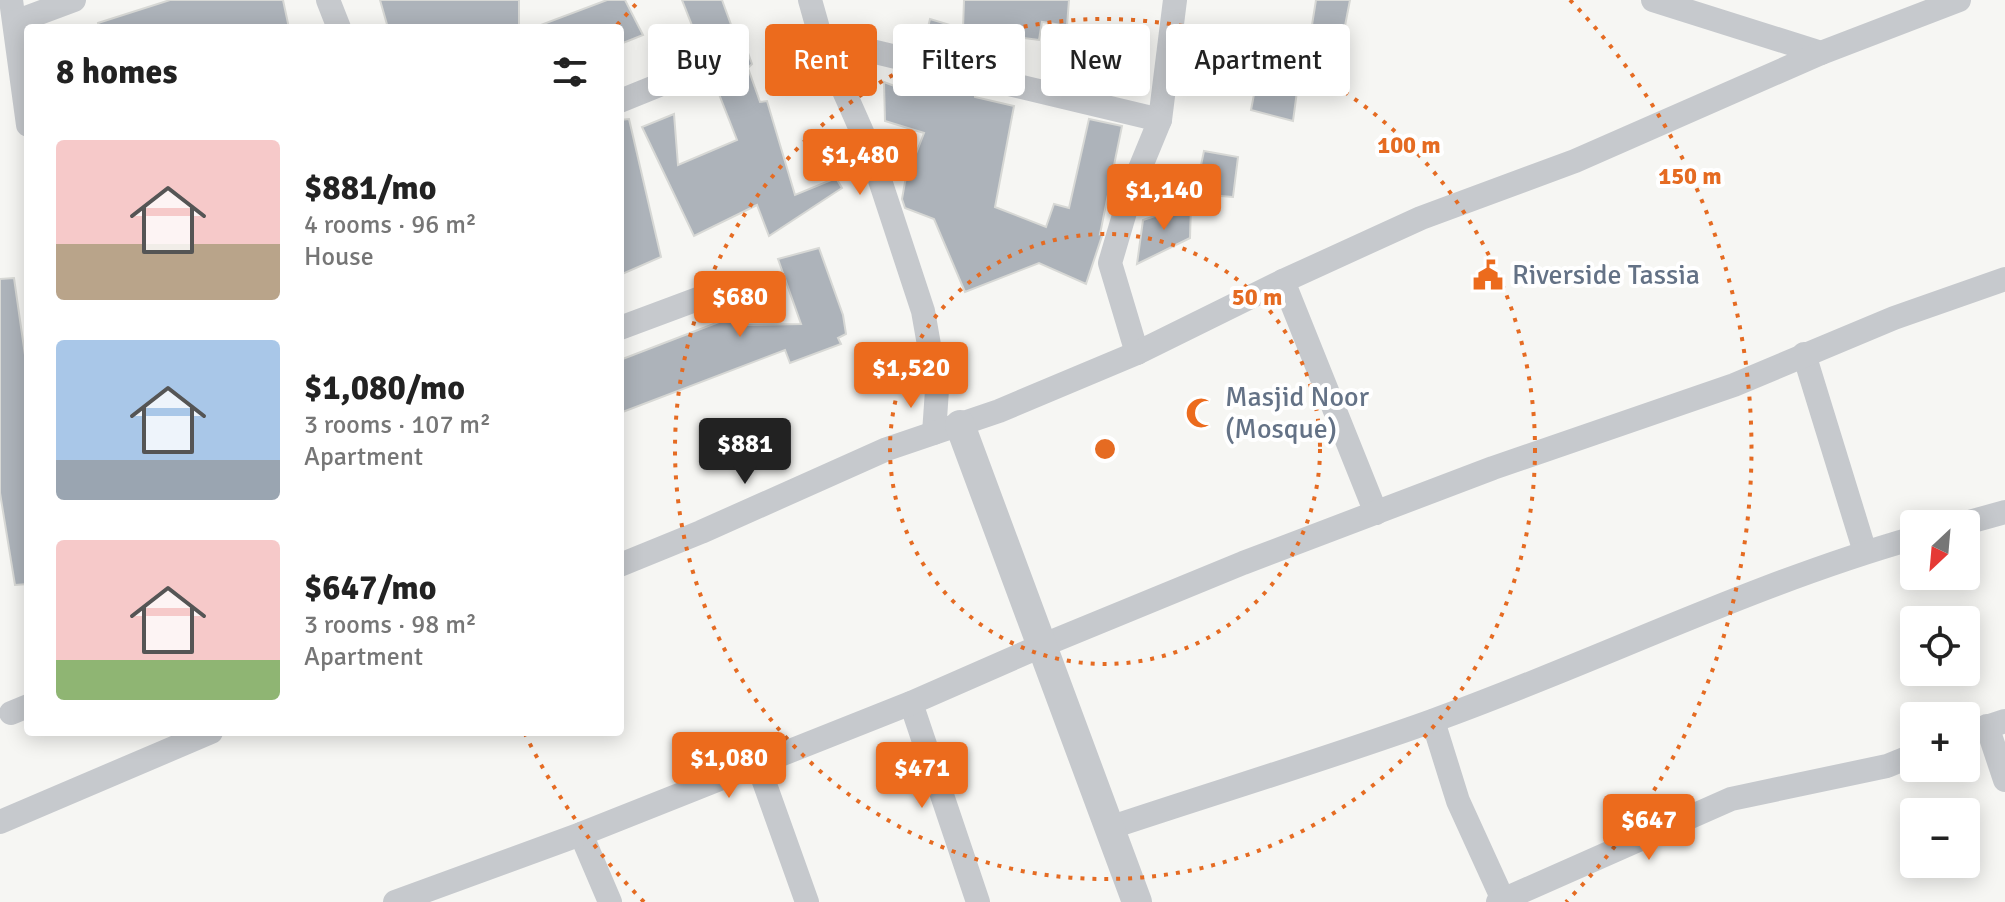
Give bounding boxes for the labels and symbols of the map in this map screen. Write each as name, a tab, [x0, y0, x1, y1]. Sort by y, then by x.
pin: $1,480	[795, 129, 925, 197]
text: 100 m	[1377, 130, 1441, 160]
text: 150 m	[1658, 161, 1722, 191]
pin: $1,140	[1099, 164, 1229, 232]
public building icon: Riverside Tassia	[1471, 258, 1505, 292]
place label: Riverside Tassia	[1512, 258, 1700, 292]
pin: $680	[693, 271, 787, 339]
text: 50 m	[1232, 282, 1282, 312]
pin: $1,520	[846, 342, 976, 410]
place label: Masjid Noor (Mosque)	[1225, 380, 1370, 446]
mosque icon: Masjid Noor (Mosque)	[1184, 396, 1218, 430]
pin: $881	[698, 418, 792, 486]
centre of rings	[1091, 435, 1119, 463]
north arrow	[1900, 510, 1980, 590]
pin: $1,080	[664, 732, 794, 800]
pin: $471	[875, 742, 969, 810]
pin: $647	[1602, 794, 1696, 862]

